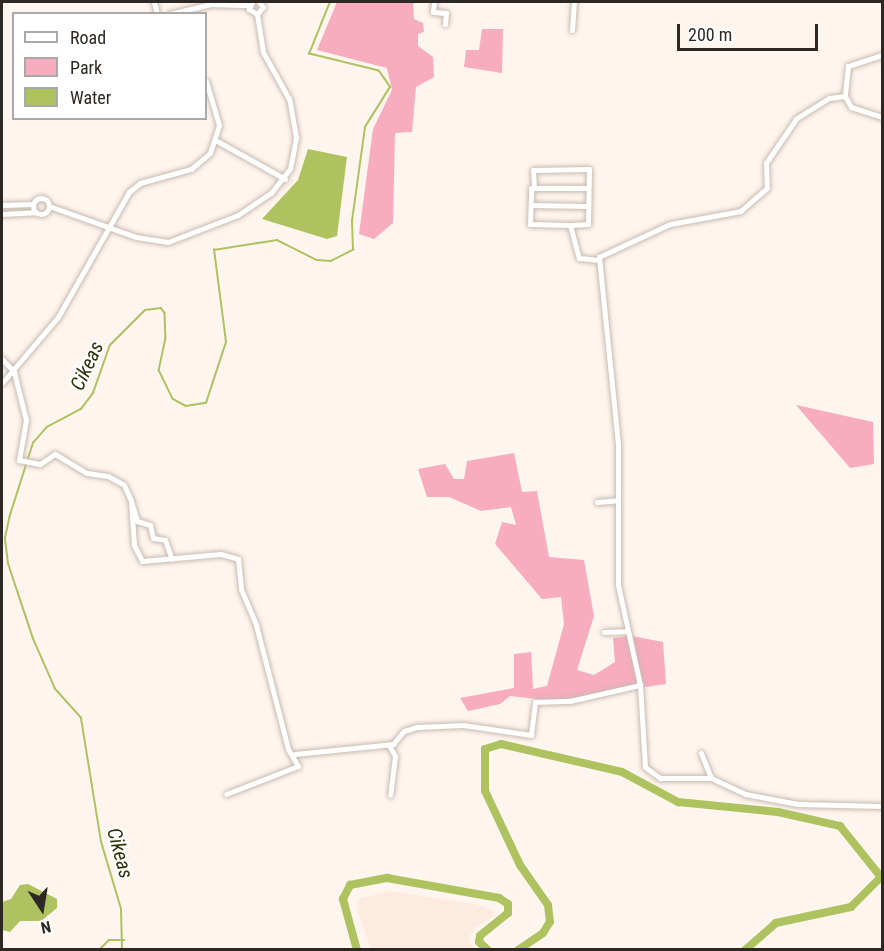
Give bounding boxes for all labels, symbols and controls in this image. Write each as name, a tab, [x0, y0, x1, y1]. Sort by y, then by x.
legend	[12, 12, 207, 120]
scale bar	[680, 12, 821, 50]
text: 200 m	[688, 24, 732, 45]
text: Road	[70, 27, 106, 48]
text: Park	[70, 57, 102, 78]
text: Water	[70, 87, 111, 108]
water label: Cikeas	[65, 338, 109, 394]
water label: Cikeas	[102, 825, 138, 881]
north arrow	[12, 879, 72, 939]
text: N	[39, 917, 53, 937]

